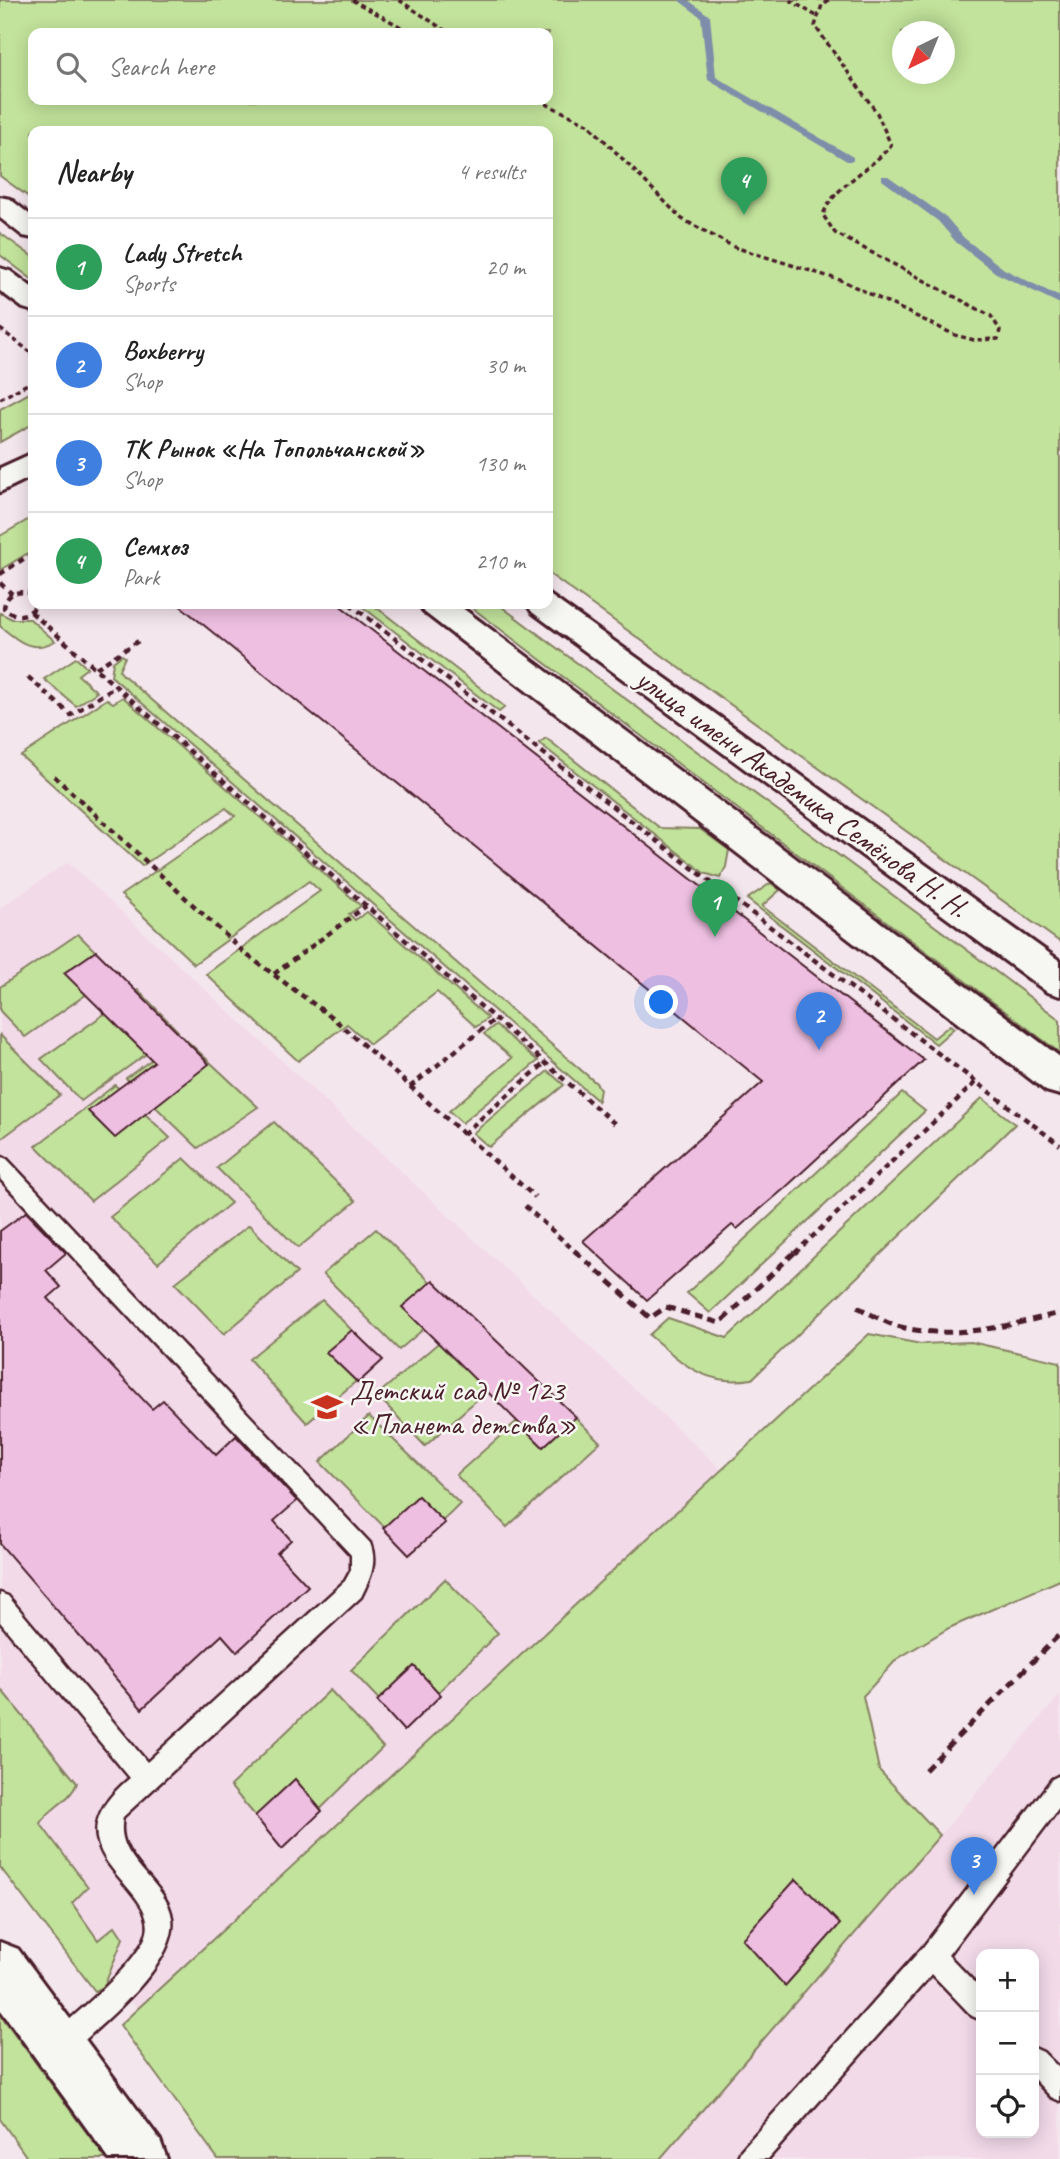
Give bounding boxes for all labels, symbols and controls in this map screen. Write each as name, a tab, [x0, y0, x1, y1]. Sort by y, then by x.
north arrow	[892, 21, 955, 84]
search box	[28, 28, 553, 105]
icon: search	[52, 48, 90, 86]
text: Search here	[108, 50, 214, 83]
text: Nearby	[56, 153, 132, 191]
text: 4 results	[458, 157, 525, 186]
pin: 4	[721, 157, 767, 215]
text: Lady Stretch	[123, 236, 242, 269]
text: 1	[74, 253, 84, 282]
text: 20 m	[486, 253, 525, 282]
text: Sports	[123, 269, 175, 298]
text: Boxberry	[123, 334, 203, 367]
text: 2	[74, 351, 84, 380]
text: 30 m	[486, 351, 525, 380]
text: Shop	[123, 367, 162, 396]
text: ТК Рынок «На Топольчанской»	[123, 432, 425, 465]
text: 3	[74, 449, 84, 478]
text: 130 m	[476, 449, 525, 478]
text: Shop	[123, 465, 162, 494]
text: Семхоз	[123, 530, 188, 563]
text: 4	[74, 547, 84, 576]
text: 210 m	[476, 547, 525, 576]
text: Park	[123, 563, 159, 592]
street label: улица имени Академика Семёнова Н. Н.	[627, 659, 975, 926]
pin: 1	[692, 879, 738, 937]
your location	[644, 985, 678, 1019]
pin: 2	[796, 992, 842, 1050]
place label: Детский сад № 123 «Планета детства»	[350, 1371, 576, 1443]
school or university icon: Детский сад № 123 «Планета детства»	[310, 1390, 344, 1424]
pin: 3	[951, 1837, 997, 1895]
map controls	[976, 1949, 1039, 2138]
button: +	[976, 1949, 1039, 2012]
button: −	[976, 2012, 1039, 2075]
button: locate	[976, 2075, 1039, 2138]

